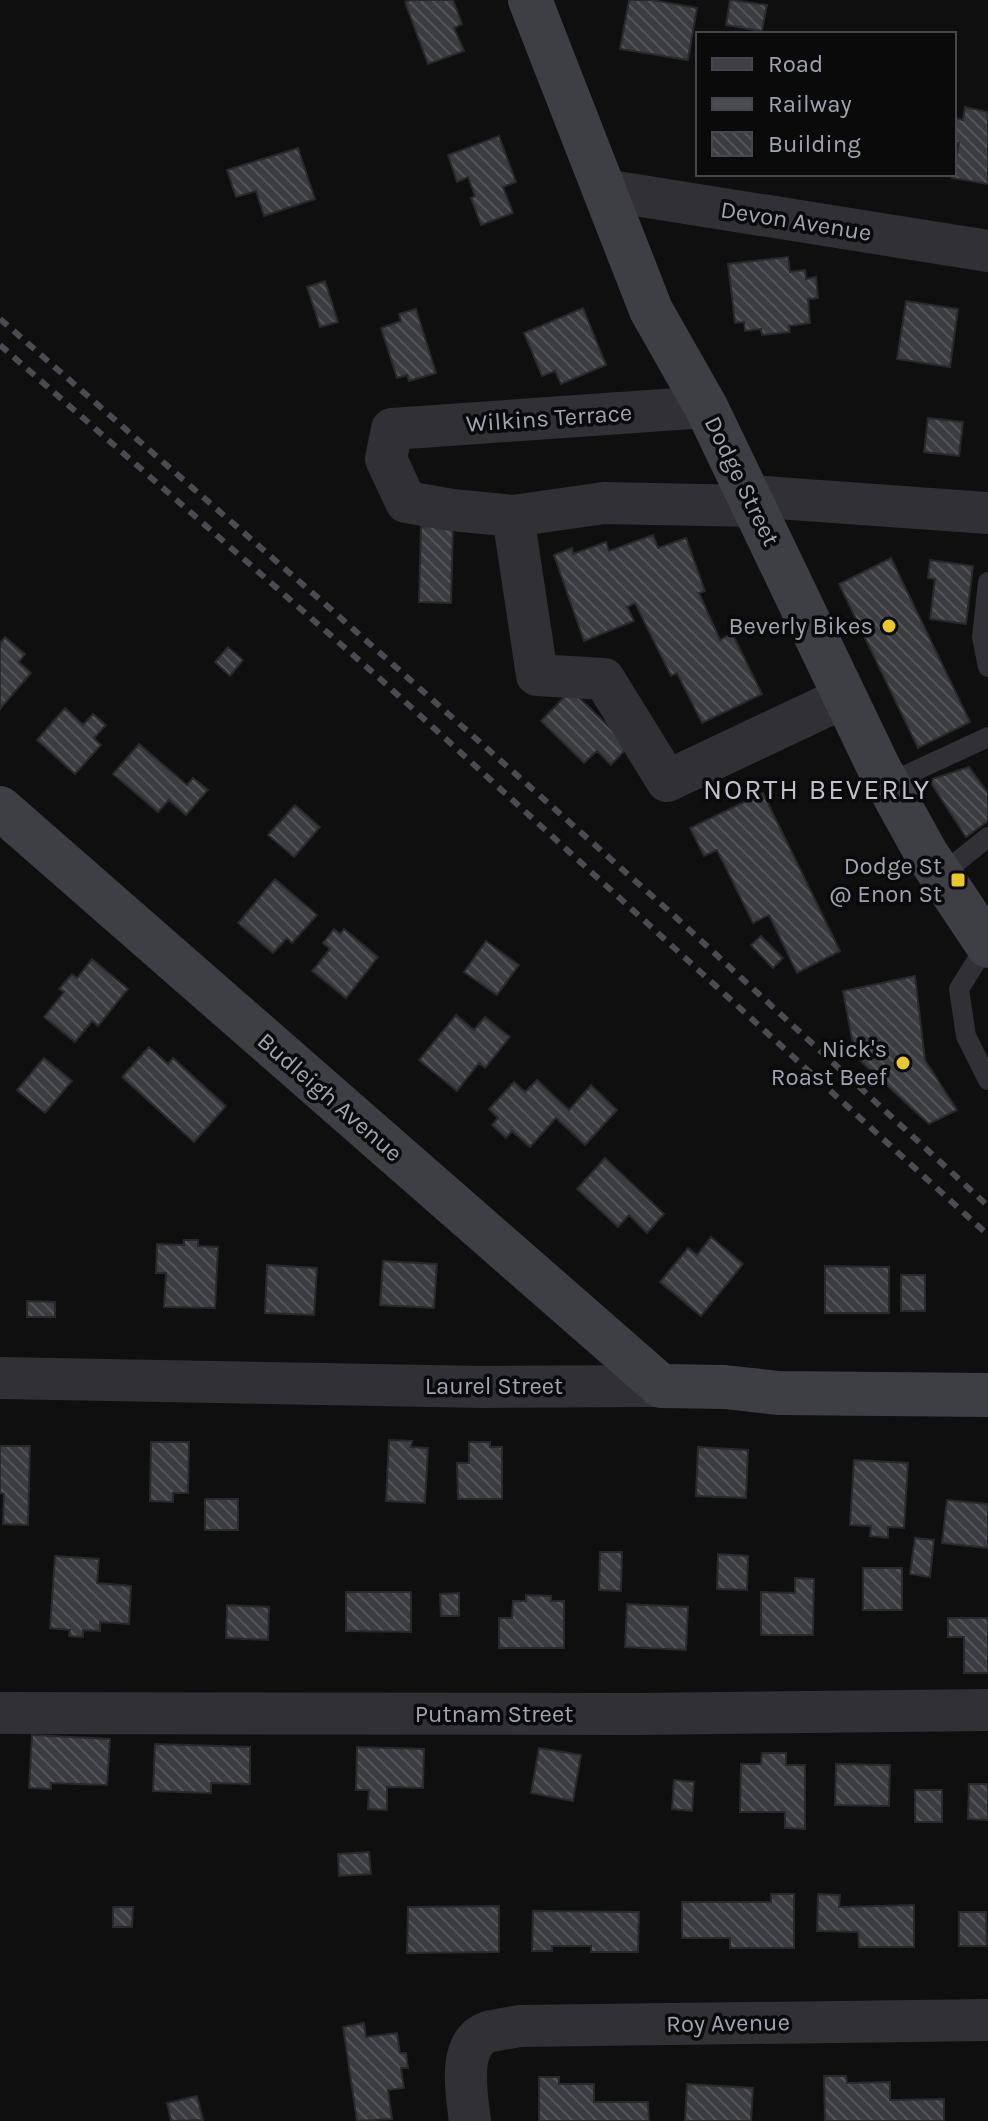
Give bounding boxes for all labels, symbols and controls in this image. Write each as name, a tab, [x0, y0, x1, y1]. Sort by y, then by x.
legend	[696, 32, 956, 176]
text: Road	[768, 50, 823, 78]
text: Railway	[768, 90, 852, 118]
text: Building	[768, 130, 861, 158]
street label: Devon Avenue	[718, 195, 874, 247]
street label: Wilkins Terrace	[465, 398, 633, 438]
street label: Dodge Street	[699, 412, 785, 550]
place label: Beverly Bikes	[729, 612, 873, 640]
marker: Beverly Bikes	[880, 617, 898, 635]
district label: NORTH BEVERLY	[703, 773, 931, 806]
place label: Dodge St @ Enon St	[829, 852, 942, 908]
marker: Dodge St @ Enon St	[949, 871, 967, 889]
street label: Budleigh Avenue	[252, 1027, 408, 1167]
place label: Nick's Roast Beef	[771, 1035, 888, 1091]
marker: Nick's Roast Beef	[894, 1054, 912, 1072]
street label: Laurel Street	[425, 1372, 563, 1400]
street label: Putnam Street	[415, 1700, 573, 1728]
street label: Roy Avenue	[666, 2008, 790, 2038]

